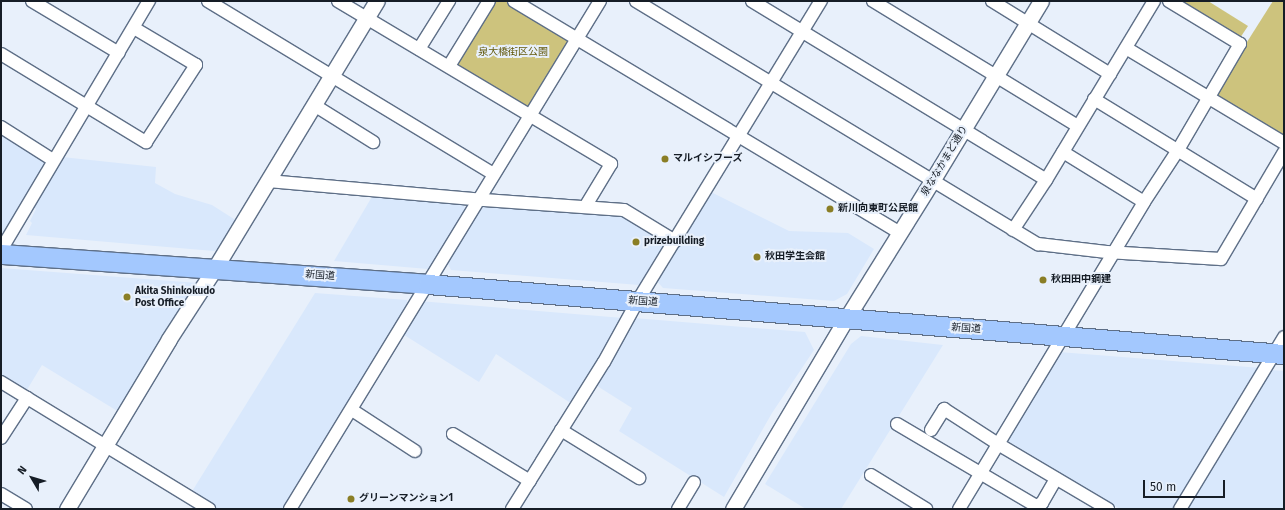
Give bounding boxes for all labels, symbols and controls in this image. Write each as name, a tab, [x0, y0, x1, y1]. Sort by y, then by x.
park label: 泉大橋街区公園	[478, 47, 548, 59]
street label: 泉ななかまど通り	[919, 124, 971, 198]
place label: マルイシフーズ	[673, 153, 743, 165]
marker: マルイシフーズ	[660, 154, 670, 164]
place label: 新川向東町公民館	[838, 203, 918, 215]
marker: 新川向東町公民館	[825, 204, 835, 214]
place label: prizebuilding	[644, 236, 704, 248]
marker: prizebuilding	[631, 237, 641, 247]
place label: 秋田学生会館	[765, 251, 825, 263]
marker: 秋田学生会館	[752, 252, 762, 262]
street label: 新国道	[305, 269, 335, 283]
place label: 秋田田中鋼建	[1051, 274, 1111, 286]
marker: 秋田田中鋼建	[1038, 275, 1048, 285]
place label: Akita Shinkokudo Post Office	[135, 285, 215, 308]
marker: Akita Shinkokudo Post Office	[122, 292, 132, 302]
street label: 新国道	[628, 295, 658, 309]
street label: 新国道	[951, 322, 981, 336]
north arrow	[12, 458, 52, 498]
text: N	[15, 463, 30, 477]
scale bar	[1145, 472, 1227, 498]
text: 50 m	[1150, 480, 1176, 494]
place label: グリーンマンション1	[359, 493, 454, 505]
marker: グリーンマンション1	[346, 494, 356, 504]

